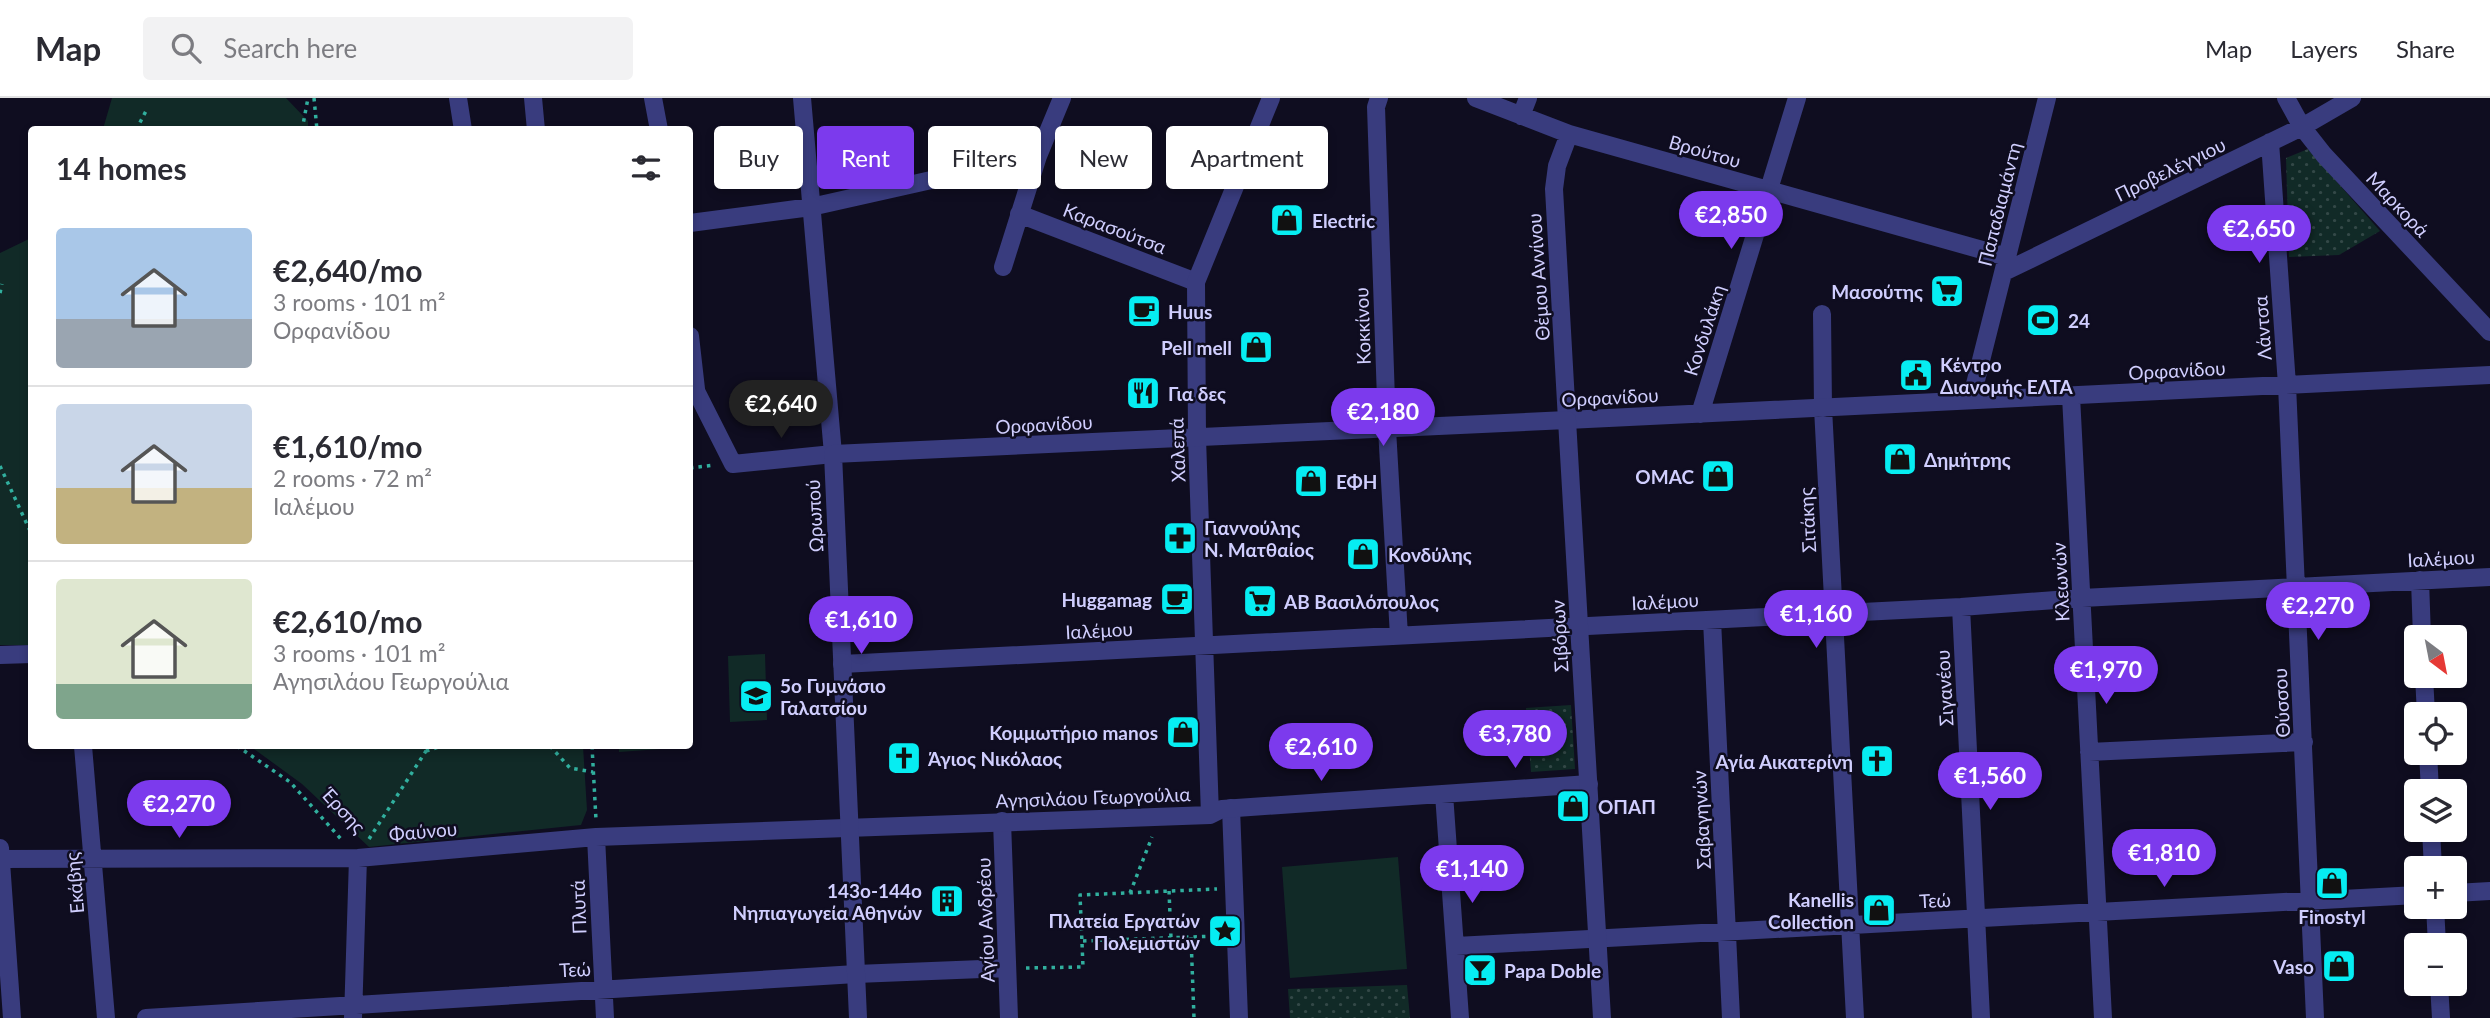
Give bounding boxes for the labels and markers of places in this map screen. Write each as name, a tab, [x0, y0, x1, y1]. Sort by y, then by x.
pin: €2,850	[1674, 192, 1788, 251]
shop icon: Electric	[1268, 201, 1306, 239]
pin: €2,650	[2202, 206, 2316, 265]
place label: Electric	[1312, 209, 1375, 232]
supermarket icon: Μασούτης	[1928, 272, 1966, 310]
place label: Μασούτης	[1831, 280, 1923, 303]
cafe icon: Huus	[1125, 292, 1163, 330]
place label: Huus	[1168, 300, 1212, 323]
sports icon: 24	[2024, 301, 2062, 339]
place label: 24	[2068, 309, 2090, 332]
shop icon: Pell mell	[1237, 328, 1275, 366]
place label: Pell mell	[1161, 336, 1232, 359]
place label: Κέντρο Διανομής ΕΛΤΑ	[1940, 353, 2074, 398]
public building icon: Κέντρο Διανομής ΕΛΤΑ	[1897, 356, 1935, 394]
restaurant icon: Για δες	[1124, 374, 1162, 412]
pin: €2,640	[724, 380, 838, 440]
place label: Για δες	[1168, 382, 1226, 405]
pin: €2,180	[1326, 388, 1440, 448]
shop icon: Δημήτρης	[1881, 440, 1919, 478]
place label: Δημήτρης	[1924, 448, 2011, 471]
shop icon: OMAC	[1699, 457, 1737, 495]
shop icon: ΕΦΗ	[1292, 462, 1330, 500]
place label: OMAC	[1635, 465, 1694, 488]
place label: ΕΦΗ	[1336, 470, 1377, 493]
place label: Γιαννούλης Ν. Ματθαίος	[1204, 516, 1314, 561]
pharmacy icon: Γιαννούλης Ν. Ματθαίος	[1161, 519, 1199, 557]
shop icon: Κονδύλης	[1344, 535, 1382, 573]
place label: Κονδύλης	[1388, 543, 1472, 566]
cafe icon: Huggamag	[1158, 580, 1196, 618]
supermarket icon: ΑΒ Βασιλόπουλος	[1241, 582, 1279, 620]
pin: €2,270	[2261, 582, 2375, 642]
place label: Huggamag	[1062, 588, 1152, 611]
place label: ΑΒ Βασιλόπουλος	[1283, 590, 1439, 613]
pin: €1,160	[1759, 590, 1873, 650]
pin: €1,610	[804, 596, 918, 656]
pin: €1,970	[2049, 646, 2163, 706]
place label: 5ο Γυμνάσιο Γαλατσίου	[780, 674, 886, 719]
school or university icon: 5ο Γυμνάσιο Γαλατσίου	[737, 677, 775, 715]
pin: €3,780	[1458, 710, 1572, 770]
shop icon: Κομμωτήριο manos	[1164, 713, 1202, 751]
place label: Κομμωτήριο manos	[989, 721, 1158, 744]
pin: €2,610	[1264, 724, 1378, 783]
church icon: Άγιος Νικόλαος	[885, 739, 923, 777]
church icon: Αγία Αικατερίνη	[1858, 742, 1896, 780]
place label: Άγιος Νικόλαος	[927, 747, 1062, 770]
place label: Αγία Αικατερίνη	[1714, 750, 1853, 773]
pin: €1,560	[1933, 752, 2047, 812]
pin: €2,270	[122, 780, 236, 840]
shop icon: ΟΠΑΠ	[1554, 787, 1592, 825]
place label: ΟΠΑΠ	[1598, 795, 1656, 818]
pin: €1,810	[2107, 830, 2221, 889]
pin: €1,140	[1415, 846, 1529, 905]
shop icon: Finostyl	[2313, 864, 2351, 902]
place label: 143ο-144ο Νηπιαγωγεία Αθηνών	[732, 879, 922, 924]
building icon: 143ο-144ο Νηπιαγωγεία Αθηνών	[928, 882, 966, 920]
place label: Kanellis Collection	[1768, 888, 1854, 933]
shop icon: Kanellis Collection	[1860, 891, 1898, 929]
place label: Finostyl	[2298, 905, 2366, 928]
place label: Πλατεία Εργατών Πολεμιστών	[1049, 909, 1200, 954]
place icon: Πλατεία Εργατών Πολεμιστών	[1206, 912, 1244, 950]
shop icon: Vaso	[2320, 947, 2358, 985]
bar icon: Papa Doble	[1461, 951, 1499, 989]
place label: Vaso	[2272, 955, 2314, 978]
place label: Papa Doble	[1504, 959, 1601, 982]

